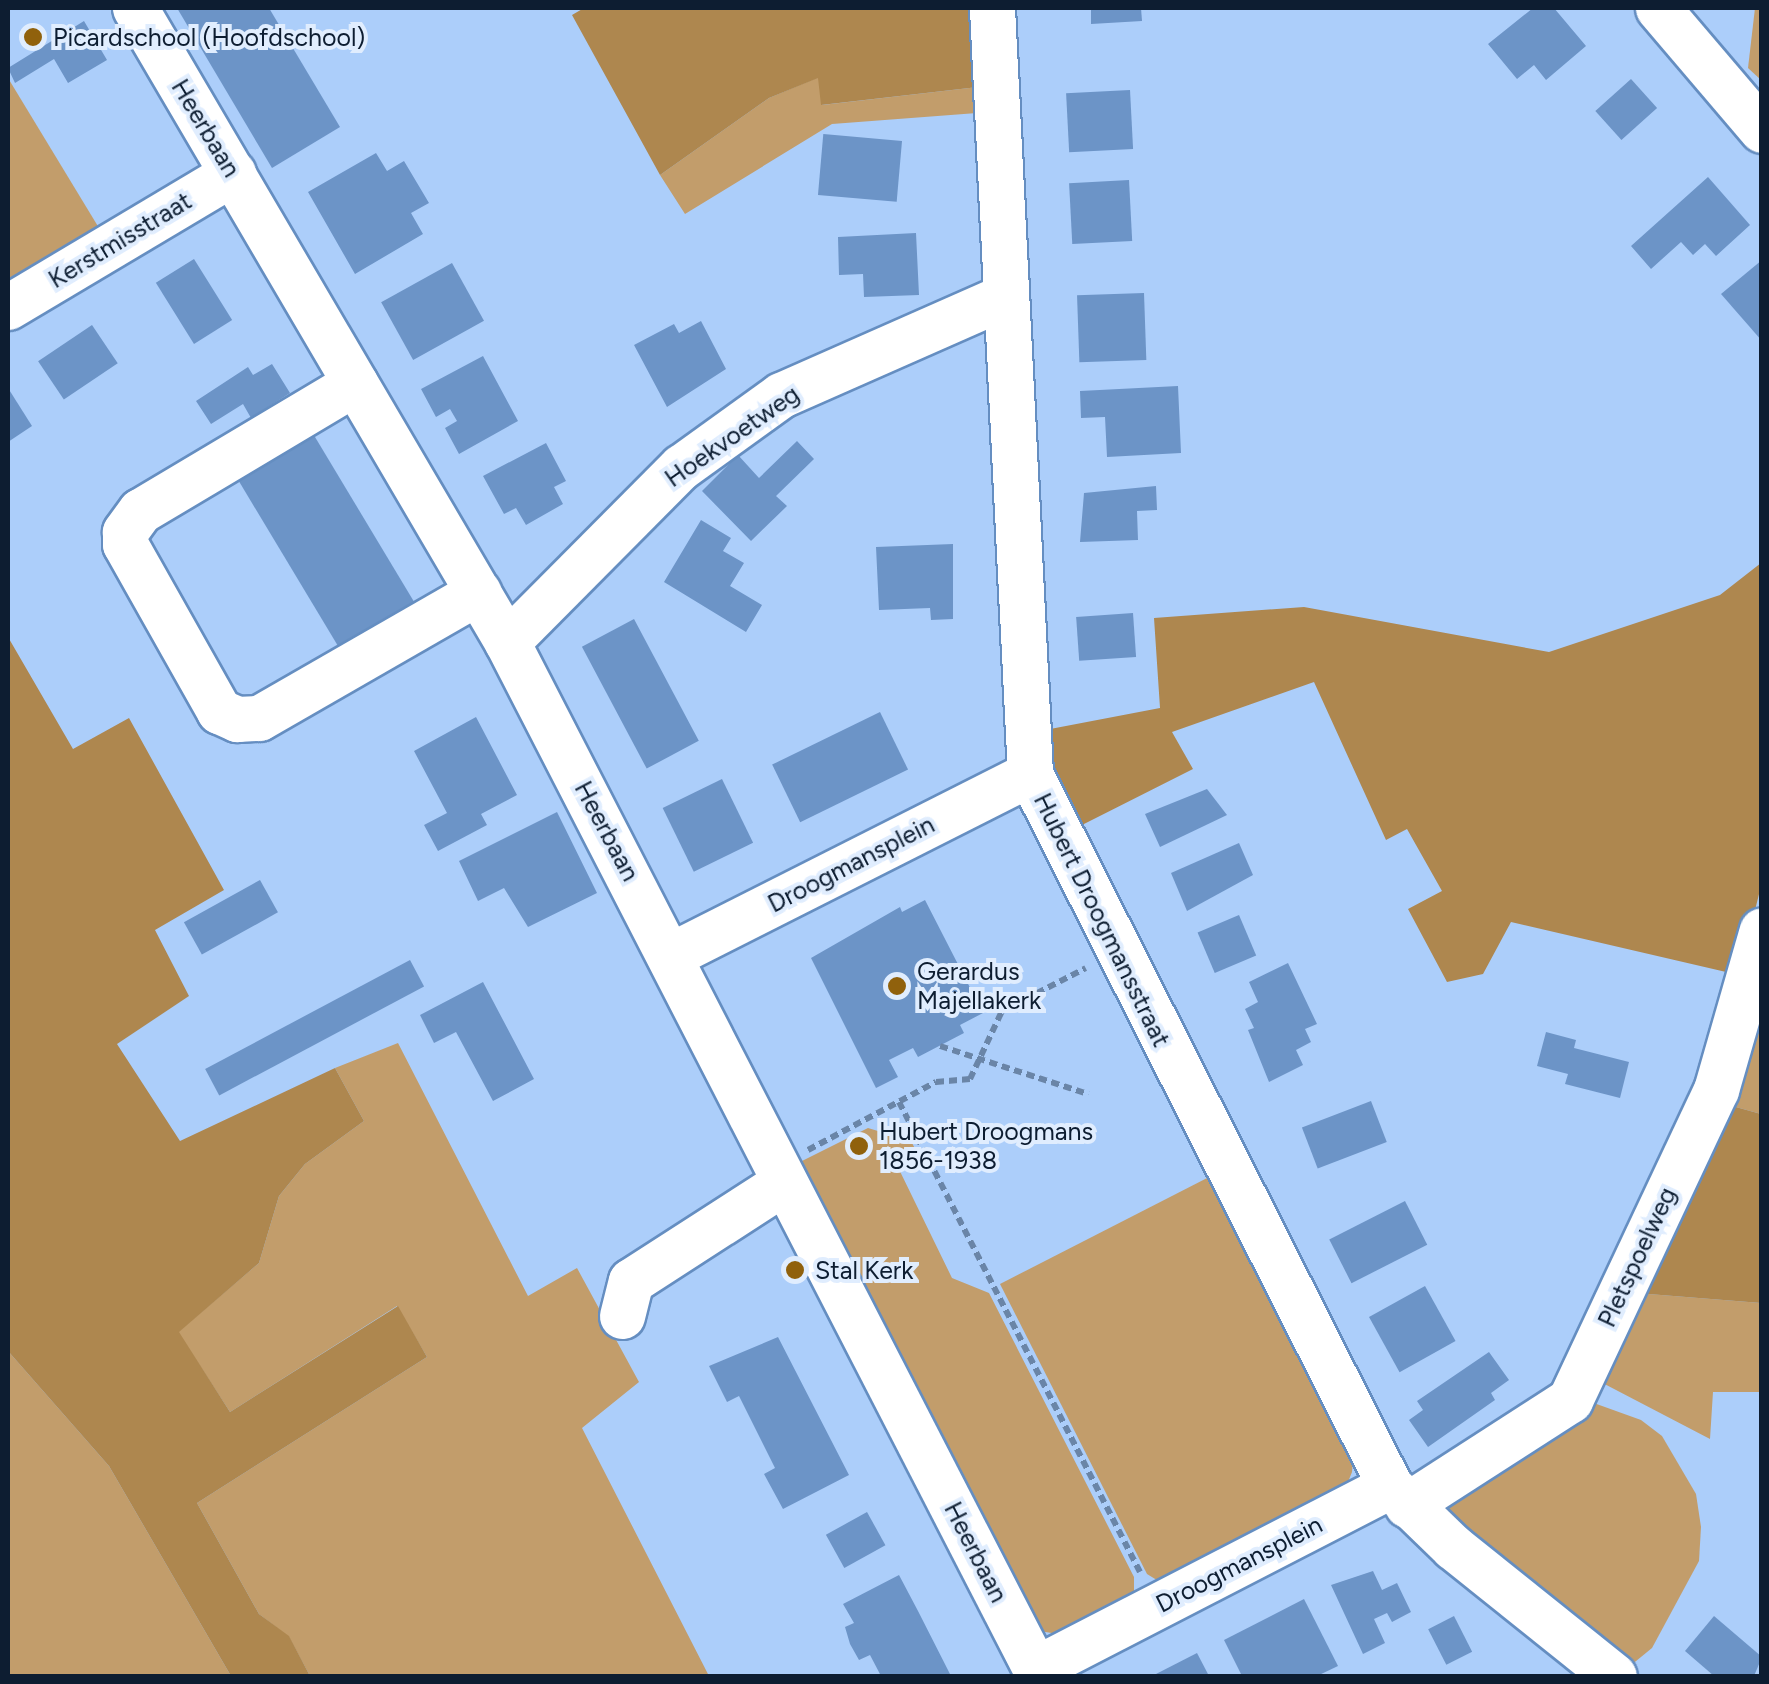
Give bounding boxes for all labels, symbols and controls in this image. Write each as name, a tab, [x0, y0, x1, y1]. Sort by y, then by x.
place label: Picardschool (Hoofdschool)	[53, 22, 365, 52]
marker: Picardschool (Hoofdschool)	[22, 26, 44, 48]
street label: Heerbaan	[165, 74, 247, 182]
street label: Kerstmisstraat	[43, 186, 197, 294]
street label: Hoekvoetweg	[659, 379, 805, 493]
street label: Heerbaan	[568, 776, 646, 886]
street label: Hubert Droogmansstraat	[1027, 788, 1177, 1052]
street label: Droogmansplein	[763, 809, 939, 919]
place label: Gerardus Majellakerk	[917, 957, 1041, 1016]
marker: Gerardus Majellakerk	[886, 975, 908, 997]
place label: Hubert Droogmans 1856-1938	[879, 1117, 1093, 1176]
marker: Hubert Droogmans 1856-1938	[848, 1135, 870, 1157]
street label: Pletspoelweg	[1592, 1182, 1682, 1332]
place label: Stal Kerk	[815, 1255, 913, 1285]
marker: Stal Kerk	[784, 1259, 806, 1281]
street label: Heerbaan	[938, 1497, 1014, 1607]
street label: Droogmansplein	[1151, 1509, 1327, 1619]

